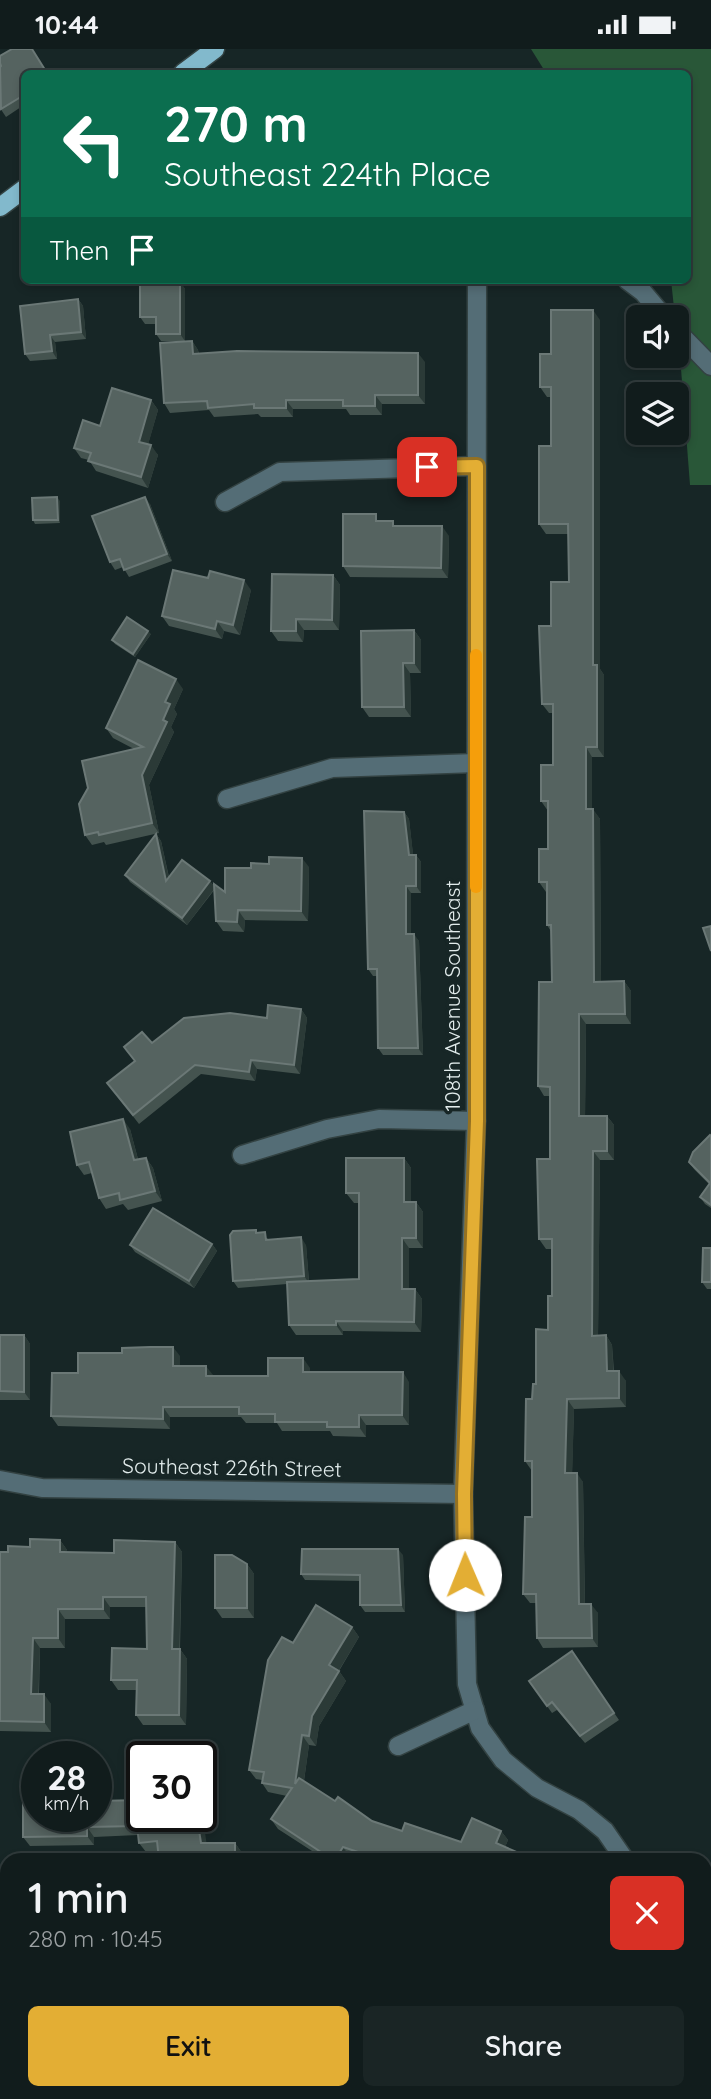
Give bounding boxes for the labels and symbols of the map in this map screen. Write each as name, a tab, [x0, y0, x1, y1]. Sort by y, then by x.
pin	[397, 437, 457, 497]
street label: 108th Avenue Southeast	[439, 880, 465, 1112]
street label: Southeast 226th Street	[122, 1452, 342, 1482]
position arrow	[428, 1538, 502, 1612]
speed limit sign: 30	[126, 1741, 217, 1832]

